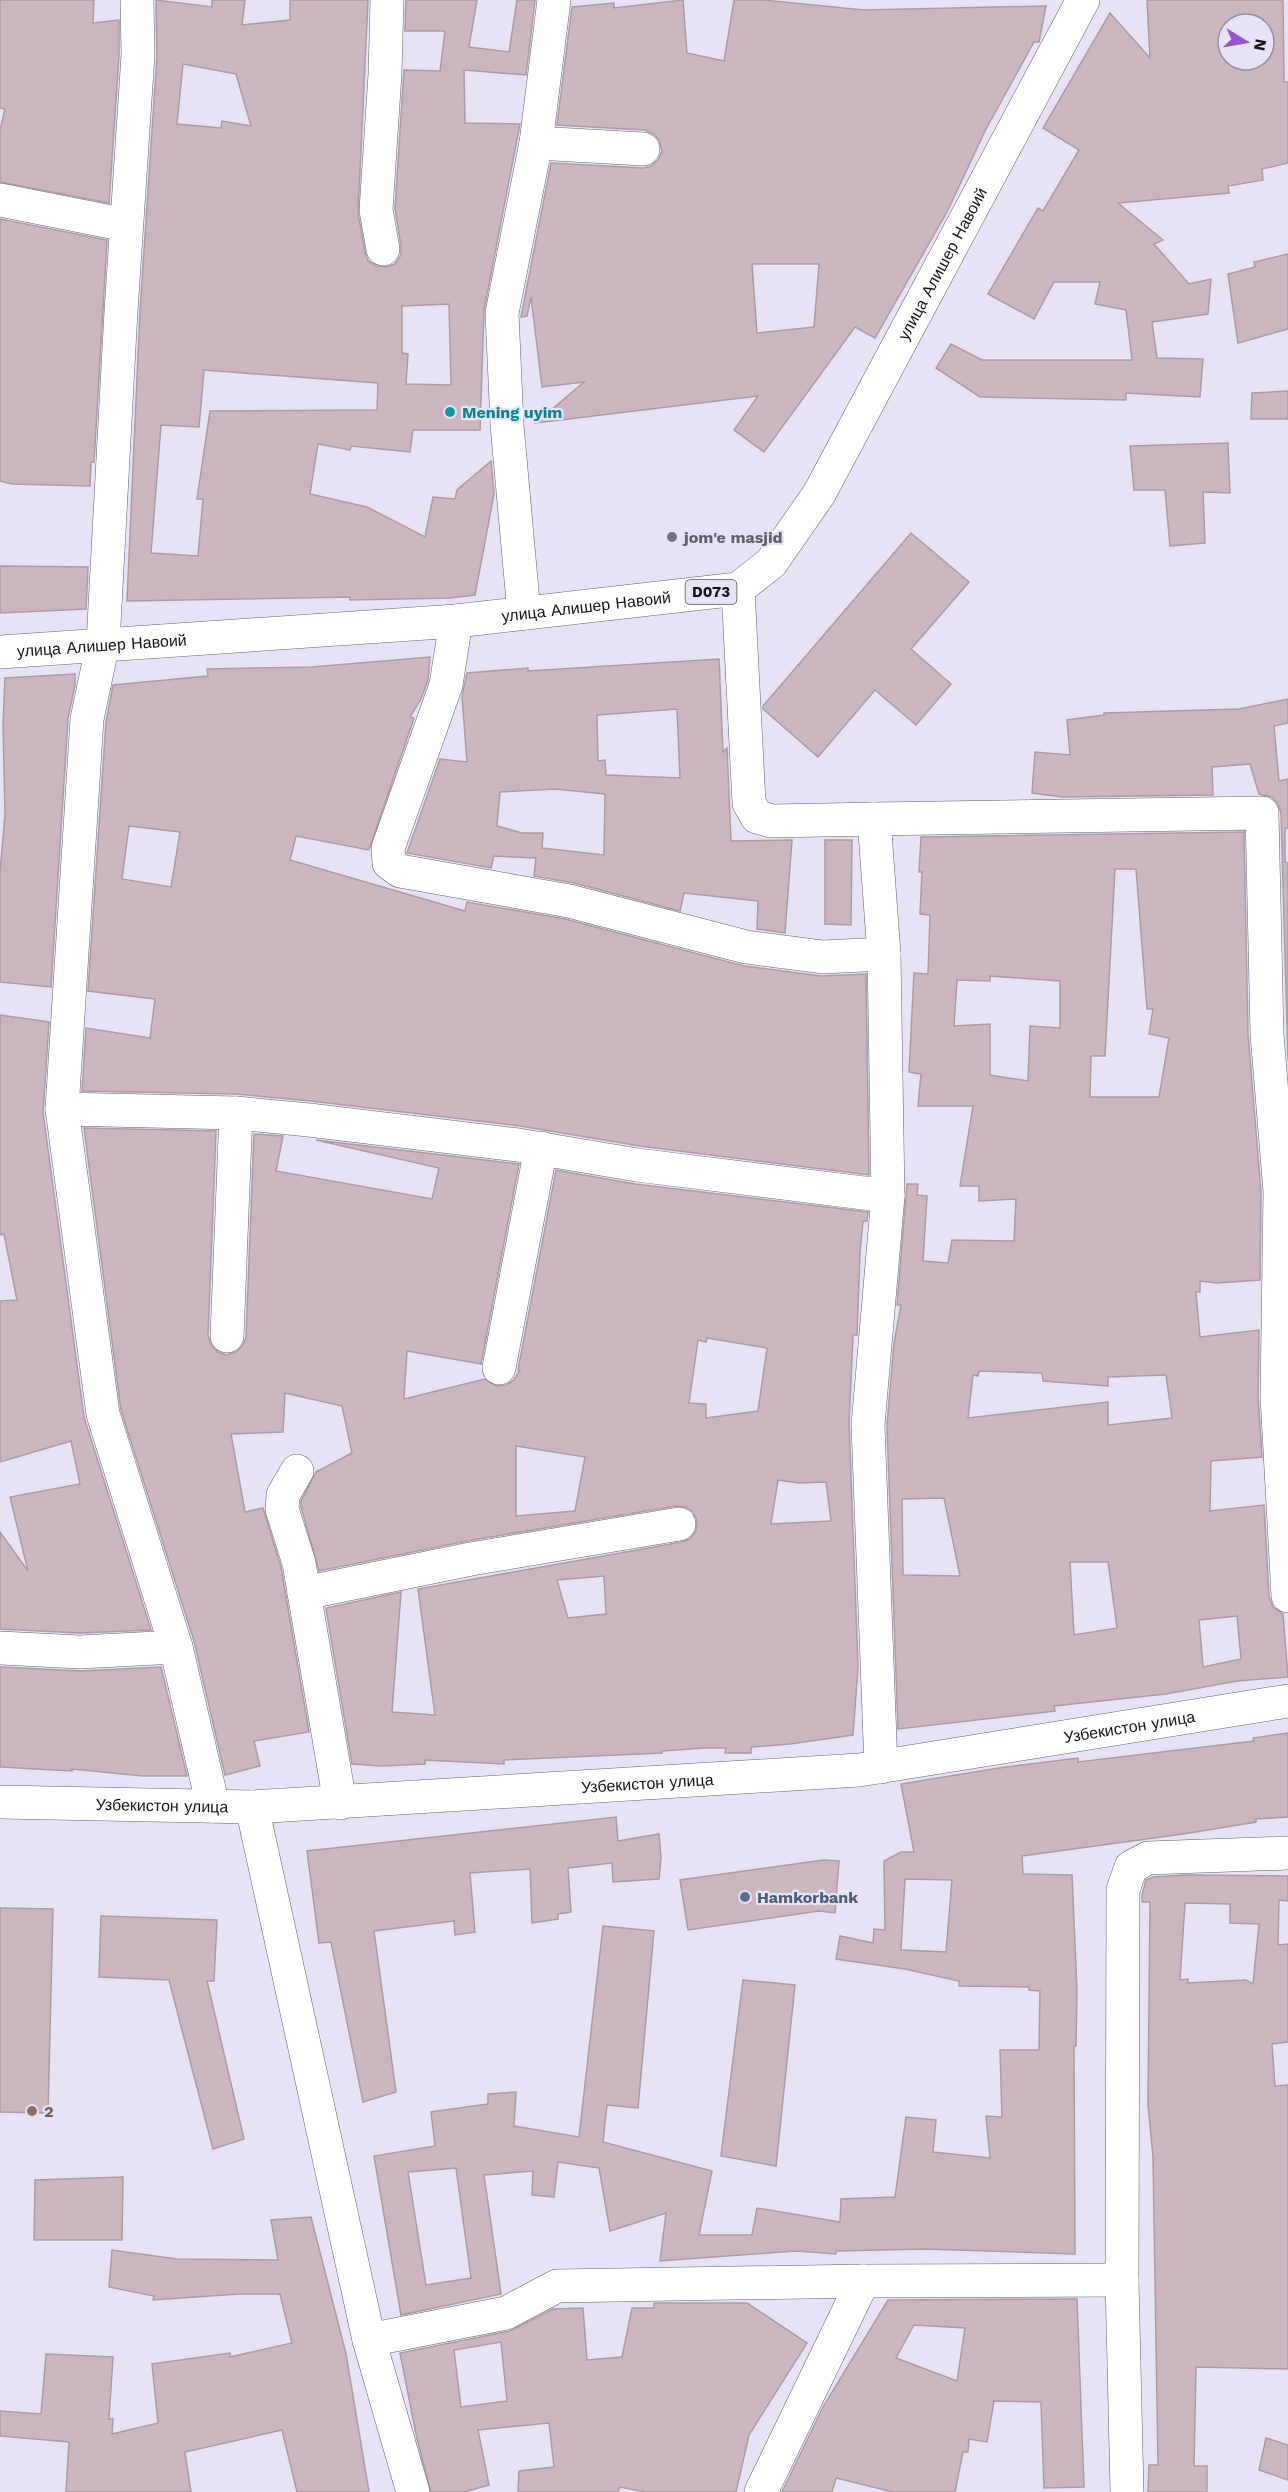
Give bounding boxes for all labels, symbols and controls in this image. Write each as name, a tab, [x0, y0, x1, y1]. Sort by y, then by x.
north arrow	[1216, 12, 1276, 72]
text: N	[1250, 37, 1271, 52]
street label: улица Алишер Навоий	[894, 184, 991, 343]
place label: Mening uyim	[462, 403, 562, 422]
marker: Mening uyim	[443, 405, 457, 419]
place label: jom'e masjid	[682, 528, 783, 547]
marker: jom'e masjid	[665, 530, 679, 544]
road number: D073	[686, 580, 736, 604]
street label: улица Алишер Навоий	[501, 587, 672, 625]
street label: улица Алишер Навоий	[16, 630, 187, 660]
street label: Узбекистон улица	[1062, 1707, 1196, 1746]
street label: Узбекистон улица	[580, 1769, 714, 1796]
street label: Узбекистон улица	[95, 1794, 229, 1816]
place label: Hamkorbank	[757, 1888, 858, 1907]
marker: Hamkorbank	[738, 1890, 752, 1904]
place label: 2	[44, 2102, 54, 2121]
marker: 2	[25, 2104, 39, 2118]

